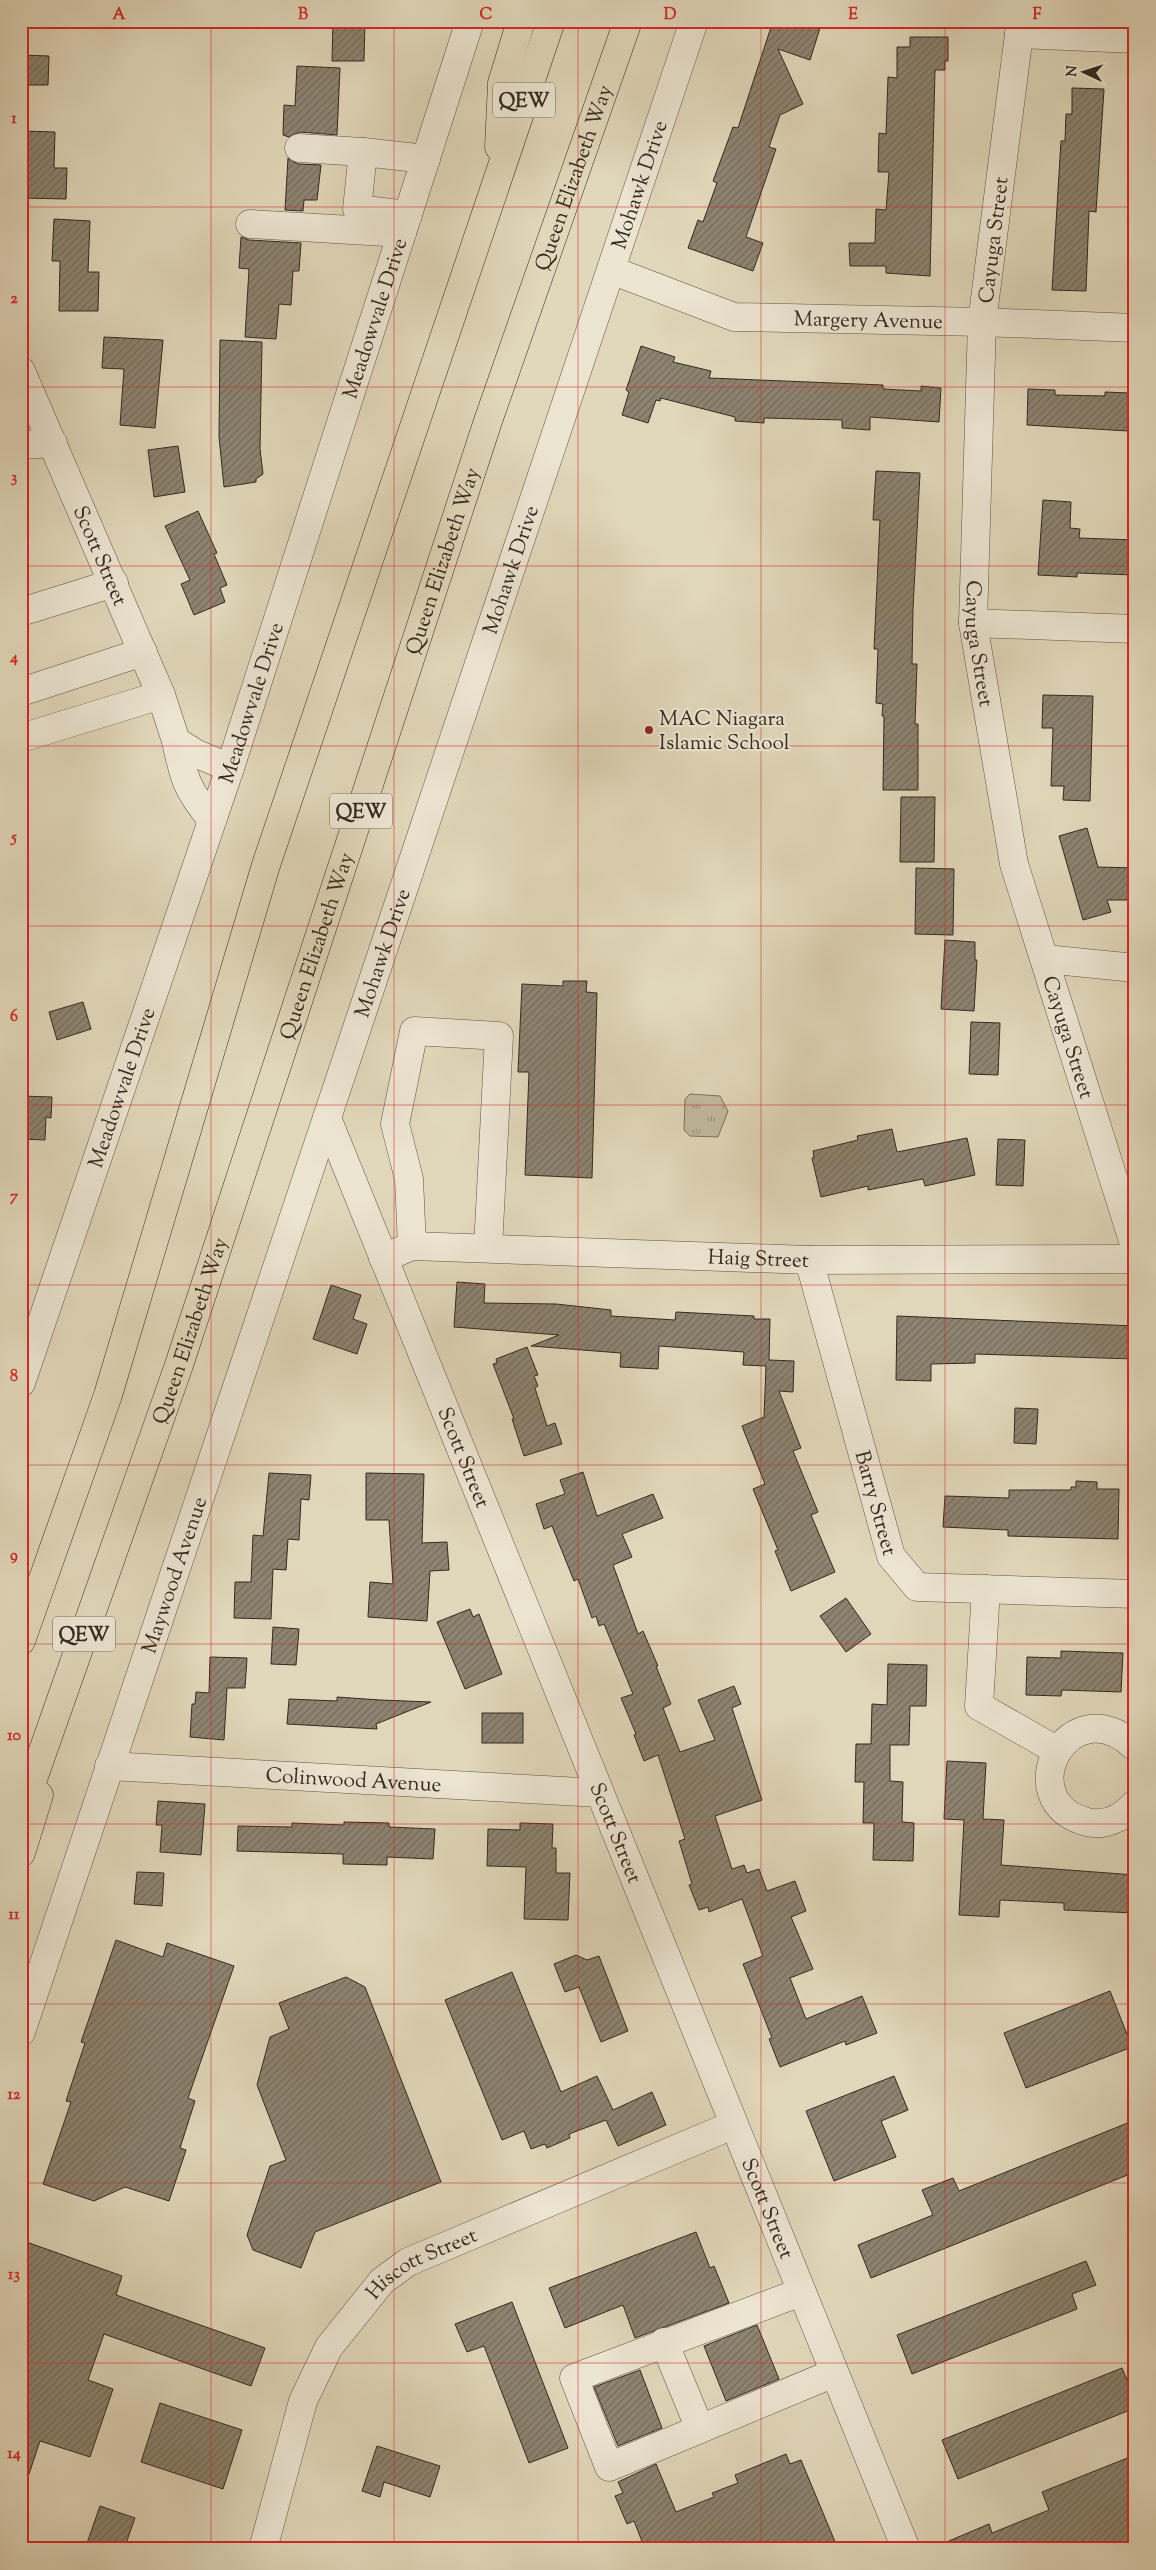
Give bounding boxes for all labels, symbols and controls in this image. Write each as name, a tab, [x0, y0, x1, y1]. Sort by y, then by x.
text: A	[113, 4, 126, 27]
text: B	[298, 4, 308, 27]
text: C	[480, 4, 493, 27]
text: D	[664, 4, 677, 27]
text: E	[848, 4, 858, 27]
text: F	[1033, 4, 1042, 27]
north arrow	[1058, 48, 1108, 98]
text: N	[1063, 65, 1083, 78]
street label: Queen Elizabeth Way	[529, 81, 622, 276]
road number: QEW	[493, 82, 555, 118]
text: 1	[11, 108, 17, 131]
street label: Mohawk Drive	[606, 117, 677, 254]
street label: Cayuga Street	[972, 175, 1018, 305]
street label: Meadowvale Drive	[337, 234, 416, 403]
text: 2	[10, 288, 18, 311]
street label: Margery Avenue	[793, 305, 943, 338]
street label: Queen Elizabeth Way	[399, 464, 489, 659]
text: 3	[11, 467, 18, 490]
street label: Scott Street	[64, 501, 134, 611]
street label: Mohawk Drive	[477, 502, 548, 639]
street label: Cayuga Street	[956, 580, 1000, 709]
street label: Meadowvale Drive	[213, 619, 293, 788]
text: 4	[9, 647, 18, 670]
place label: MAC Niagara Islamic School	[659, 705, 790, 759]
marker: MAC Niagara Islamic School	[643, 724, 655, 736]
road number: QEW	[330, 794, 392, 828]
text: 5	[9, 827, 17, 850]
street label: Queen Elizabeth Way	[273, 849, 363, 1044]
street label: Mohawk Drive	[349, 885, 420, 1022]
street label: Cayuga Street	[1033, 972, 1100, 1103]
street label: Meadowvale Drive	[82, 1004, 164, 1172]
text: 6	[10, 1006, 18, 1029]
text: 7	[10, 1186, 19, 1209]
street label: Queen Elizabeth Way	[146, 1233, 237, 1429]
street label: Haig Street	[707, 1243, 809, 1277]
text: 8	[10, 1366, 18, 1389]
street label: Scott Street	[429, 1403, 496, 1513]
street label: Barry Street	[846, 1448, 903, 1559]
street label: Maywood Avenue	[136, 1493, 216, 1658]
text: 9	[10, 1545, 18, 1568]
road number: QEW	[53, 1616, 115, 1652]
text: 10	[7, 1725, 21, 1748]
street label: Colinwood Avenue	[265, 1762, 442, 1801]
street label: Scott Street	[580, 1778, 648, 1888]
text: 11	[9, 1904, 20, 1927]
text: 12	[8, 2084, 21, 2107]
street label: Scott Street	[732, 2154, 800, 2264]
street label: Hiscott Street	[360, 2222, 482, 2307]
text: 13	[8, 2264, 20, 2287]
text: 14	[7, 2443, 21, 2466]

